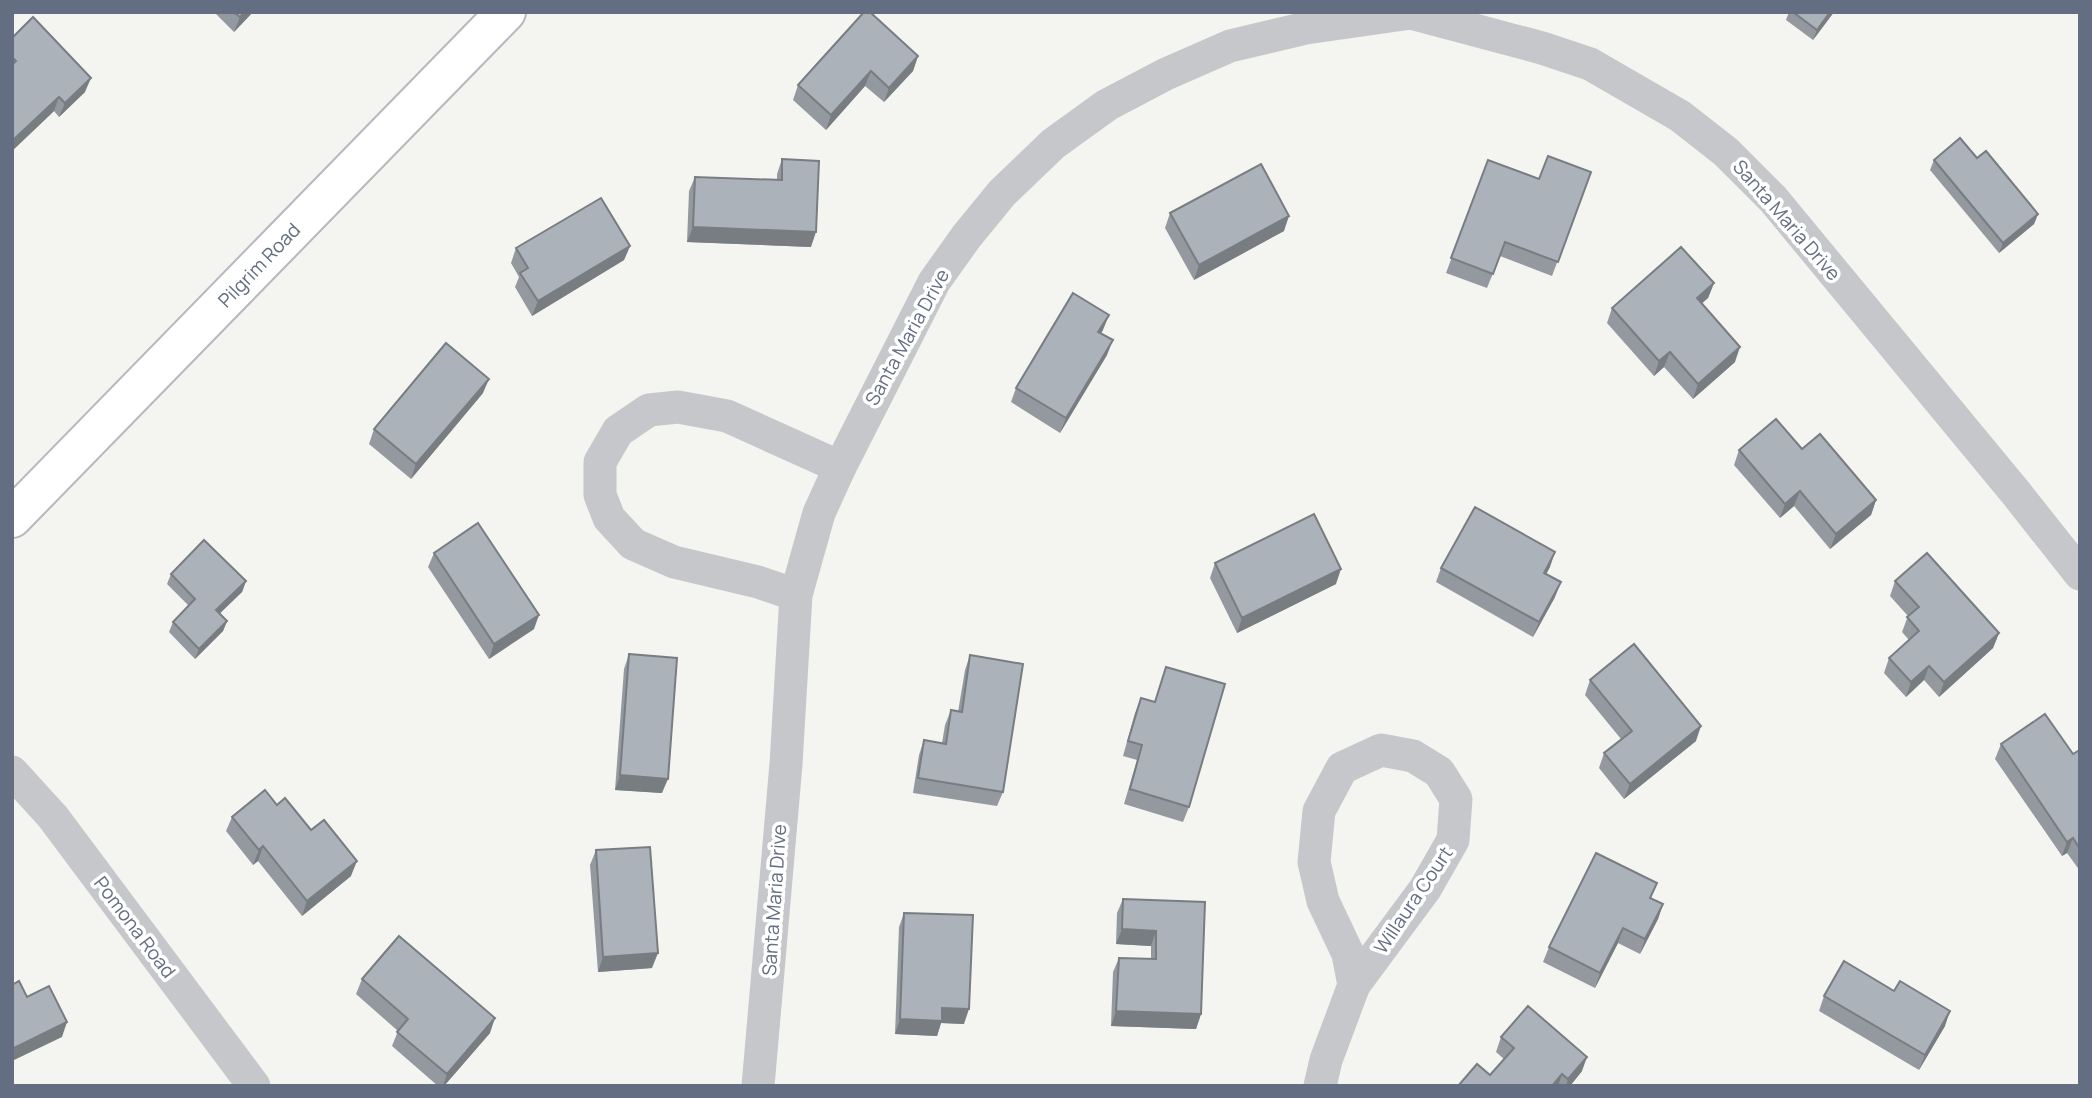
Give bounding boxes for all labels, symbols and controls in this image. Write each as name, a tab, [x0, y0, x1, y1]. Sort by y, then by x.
street label: Santa Maria Drive	[1727, 154, 1847, 286]
street label: Pilgrim Road	[212, 217, 306, 313]
street label: Santa Maria Drive	[859, 264, 955, 410]
street label: Santa Maria Drive	[756, 823, 792, 977]
street label: Willaura Court	[1368, 841, 1458, 959]
street label: Pomona Road	[88, 871, 182, 983]

